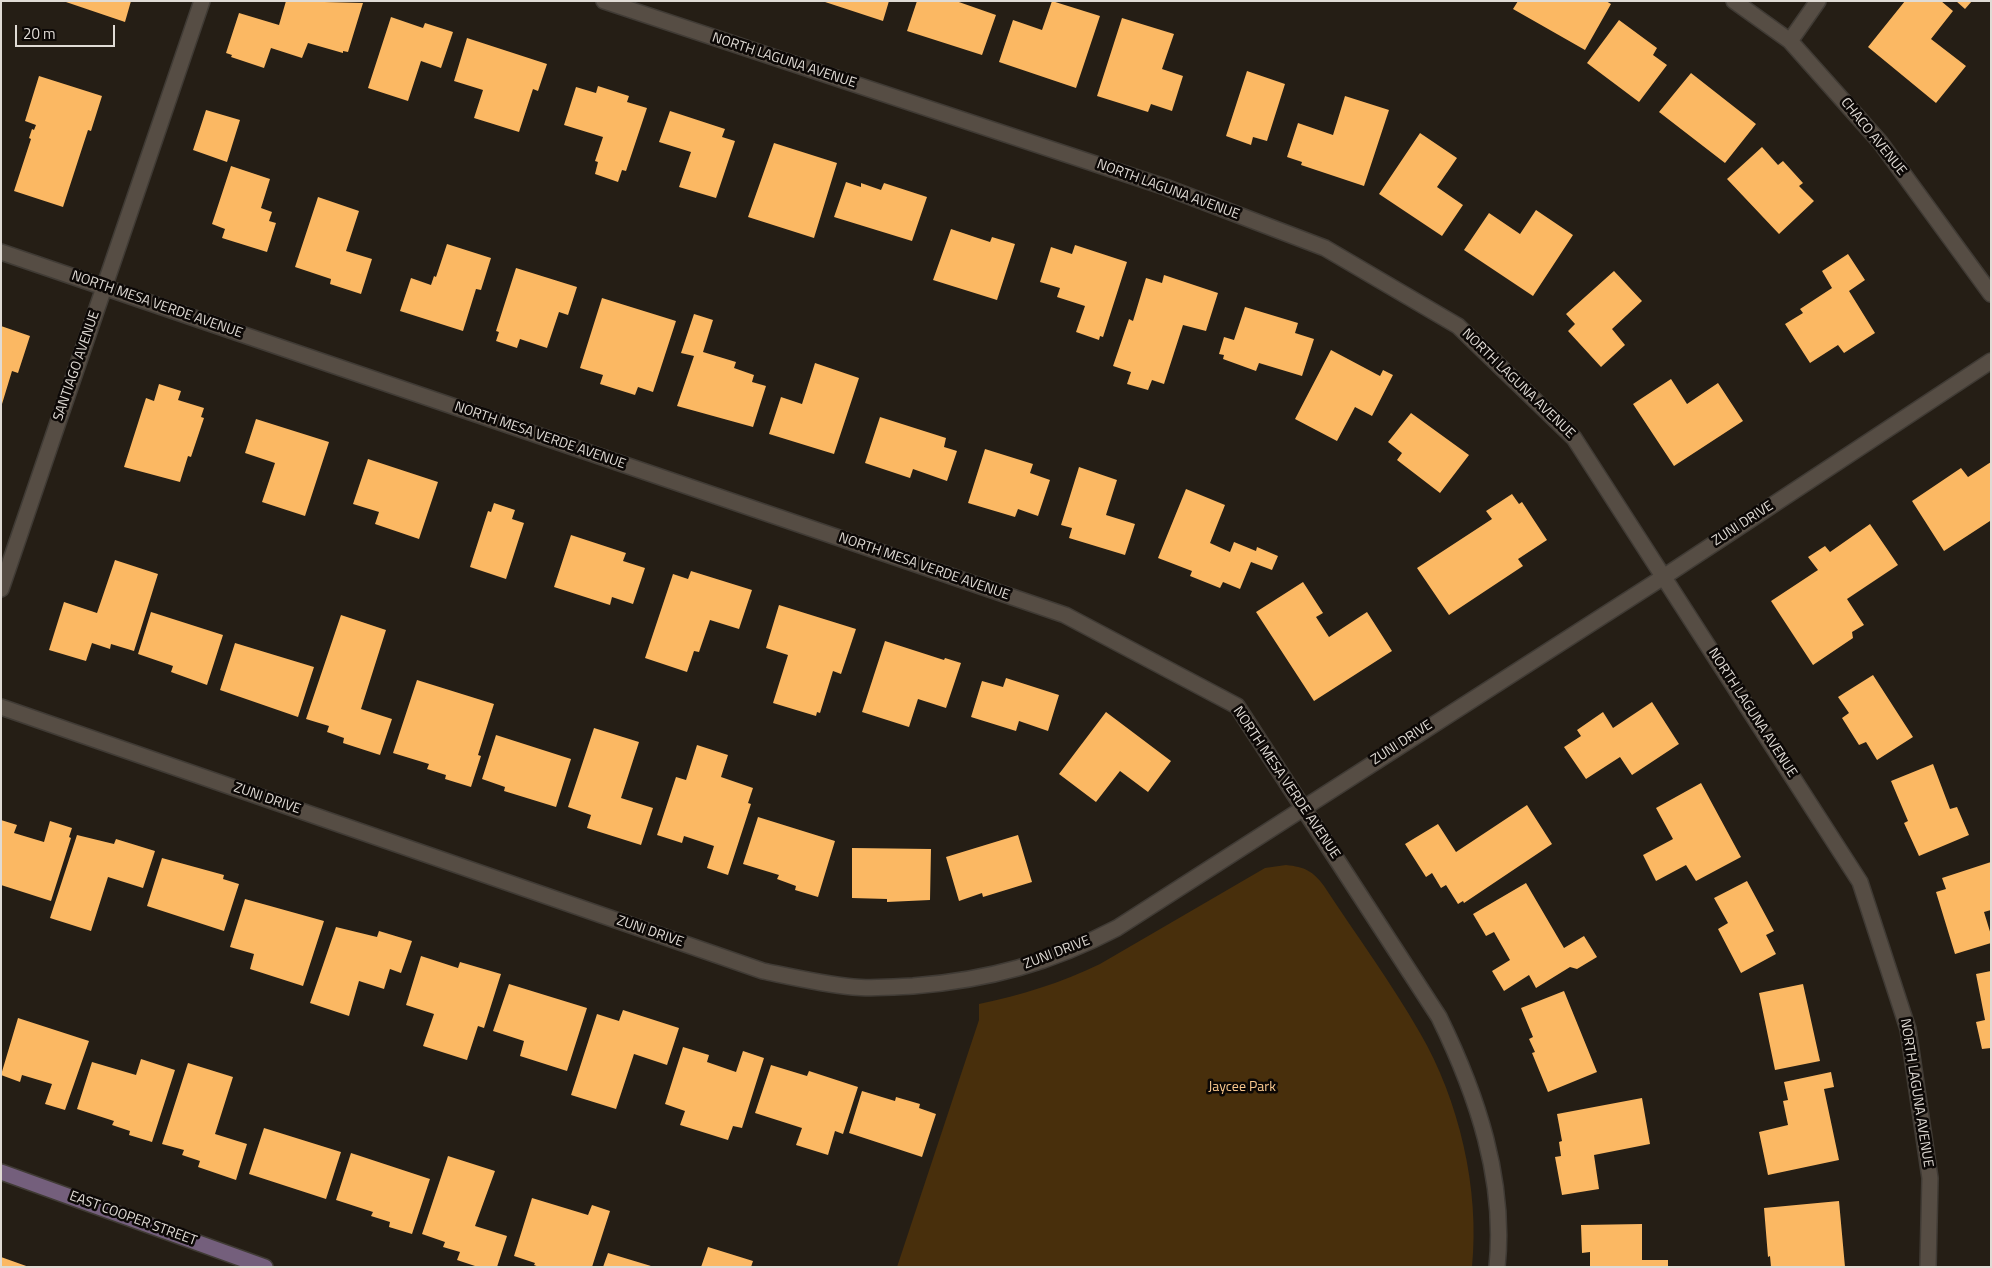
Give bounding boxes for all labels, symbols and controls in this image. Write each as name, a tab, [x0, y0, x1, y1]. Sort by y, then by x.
scale bar	[18, 15, 118, 47]
text: 20 m	[23, 22, 56, 45]
street label: NORTH LAGUNA AVENUE	[710, 30, 858, 92]
street label: CHACO AVENUE	[1837, 95, 1909, 179]
street label: NORTH LAGUNA AVENUE	[1094, 156, 1242, 224]
street label: NORTH MESA VERDE AVENUE	[69, 268, 245, 342]
street label: SANTIAGO AVENUE	[50, 309, 104, 423]
street label: NORTH LAGUNA AVENUE	[1458, 326, 1578, 442]
street label: NORTH MESA VERDE AVENUE	[452, 399, 628, 473]
street label: ZUNI DRIVE	[1709, 498, 1777, 550]
street label: NORTH MESA VERDE AVENUE	[836, 530, 1012, 604]
street label: NORTH LAGUNA AVENUE	[1704, 645, 1800, 781]
street label: NORTH MESA VERDE AVENUE	[1229, 704, 1343, 862]
street label: ZUNI DRIVE	[1368, 717, 1436, 769]
street label: ZUNI DRIVE	[231, 780, 303, 818]
street label: ZUNI DRIVE	[614, 913, 686, 951]
street label: ZUNI DRIVE	[1022, 933, 1092, 973]
street label: NORTH LAGUNA AVENUE	[1896, 1017, 1936, 1169]
park label: Jaycee Park	[1208, 1080, 1276, 1096]
street label: EAST COOPER STREET	[67, 1188, 199, 1250]

